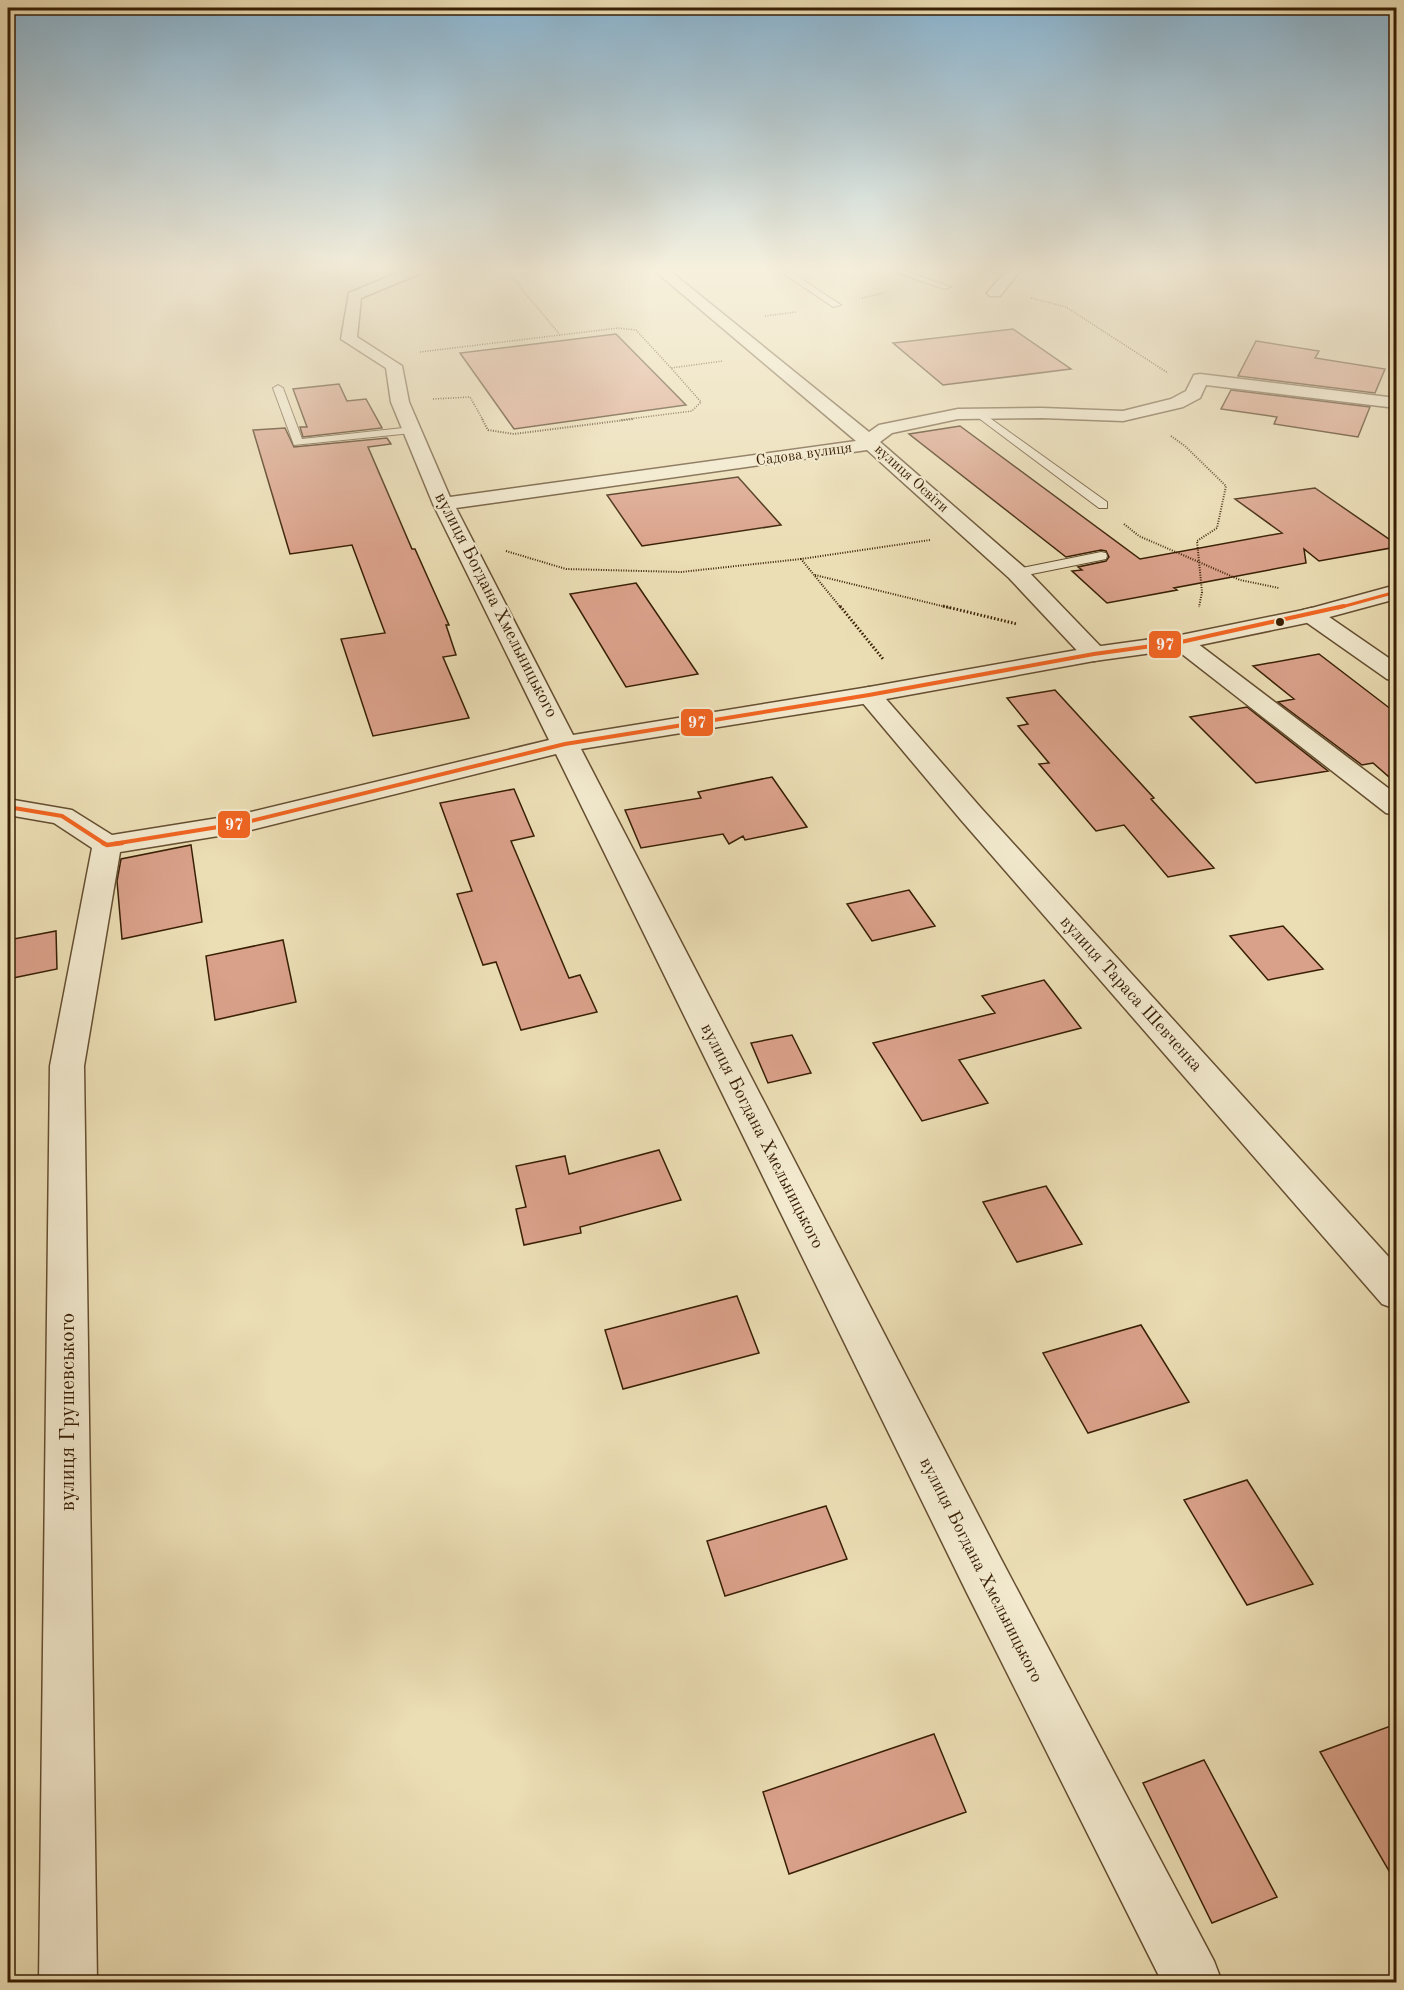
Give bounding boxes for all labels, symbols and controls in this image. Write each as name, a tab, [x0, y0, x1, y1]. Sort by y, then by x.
street label: Садова вулиця	[755, 441, 853, 469]
street label: вулиця Освіти	[871, 442, 951, 516]
street label: вулиця Богдана Хмельницького	[431, 490, 561, 720]
unlabelled marker	[1274, 616, 1286, 628]
line badge: 97	[1148, 630, 1182, 659]
text: 97	[1156, 638, 1174, 654]
line badge: 97	[680, 708, 714, 737]
text: 97	[688, 716, 706, 732]
line badge: 97	[217, 810, 251, 839]
text: 97	[225, 818, 243, 834]
street label: вулиця Тараса Шевченка	[1056, 913, 1206, 1075]
street label: вулиця Богдана Хмельницького	[697, 1021, 827, 1251]
street label: вулиця Грушевського	[58, 1313, 79, 1511]
street label: вулиця Богдана Хмельницького	[916, 1455, 1046, 1685]

